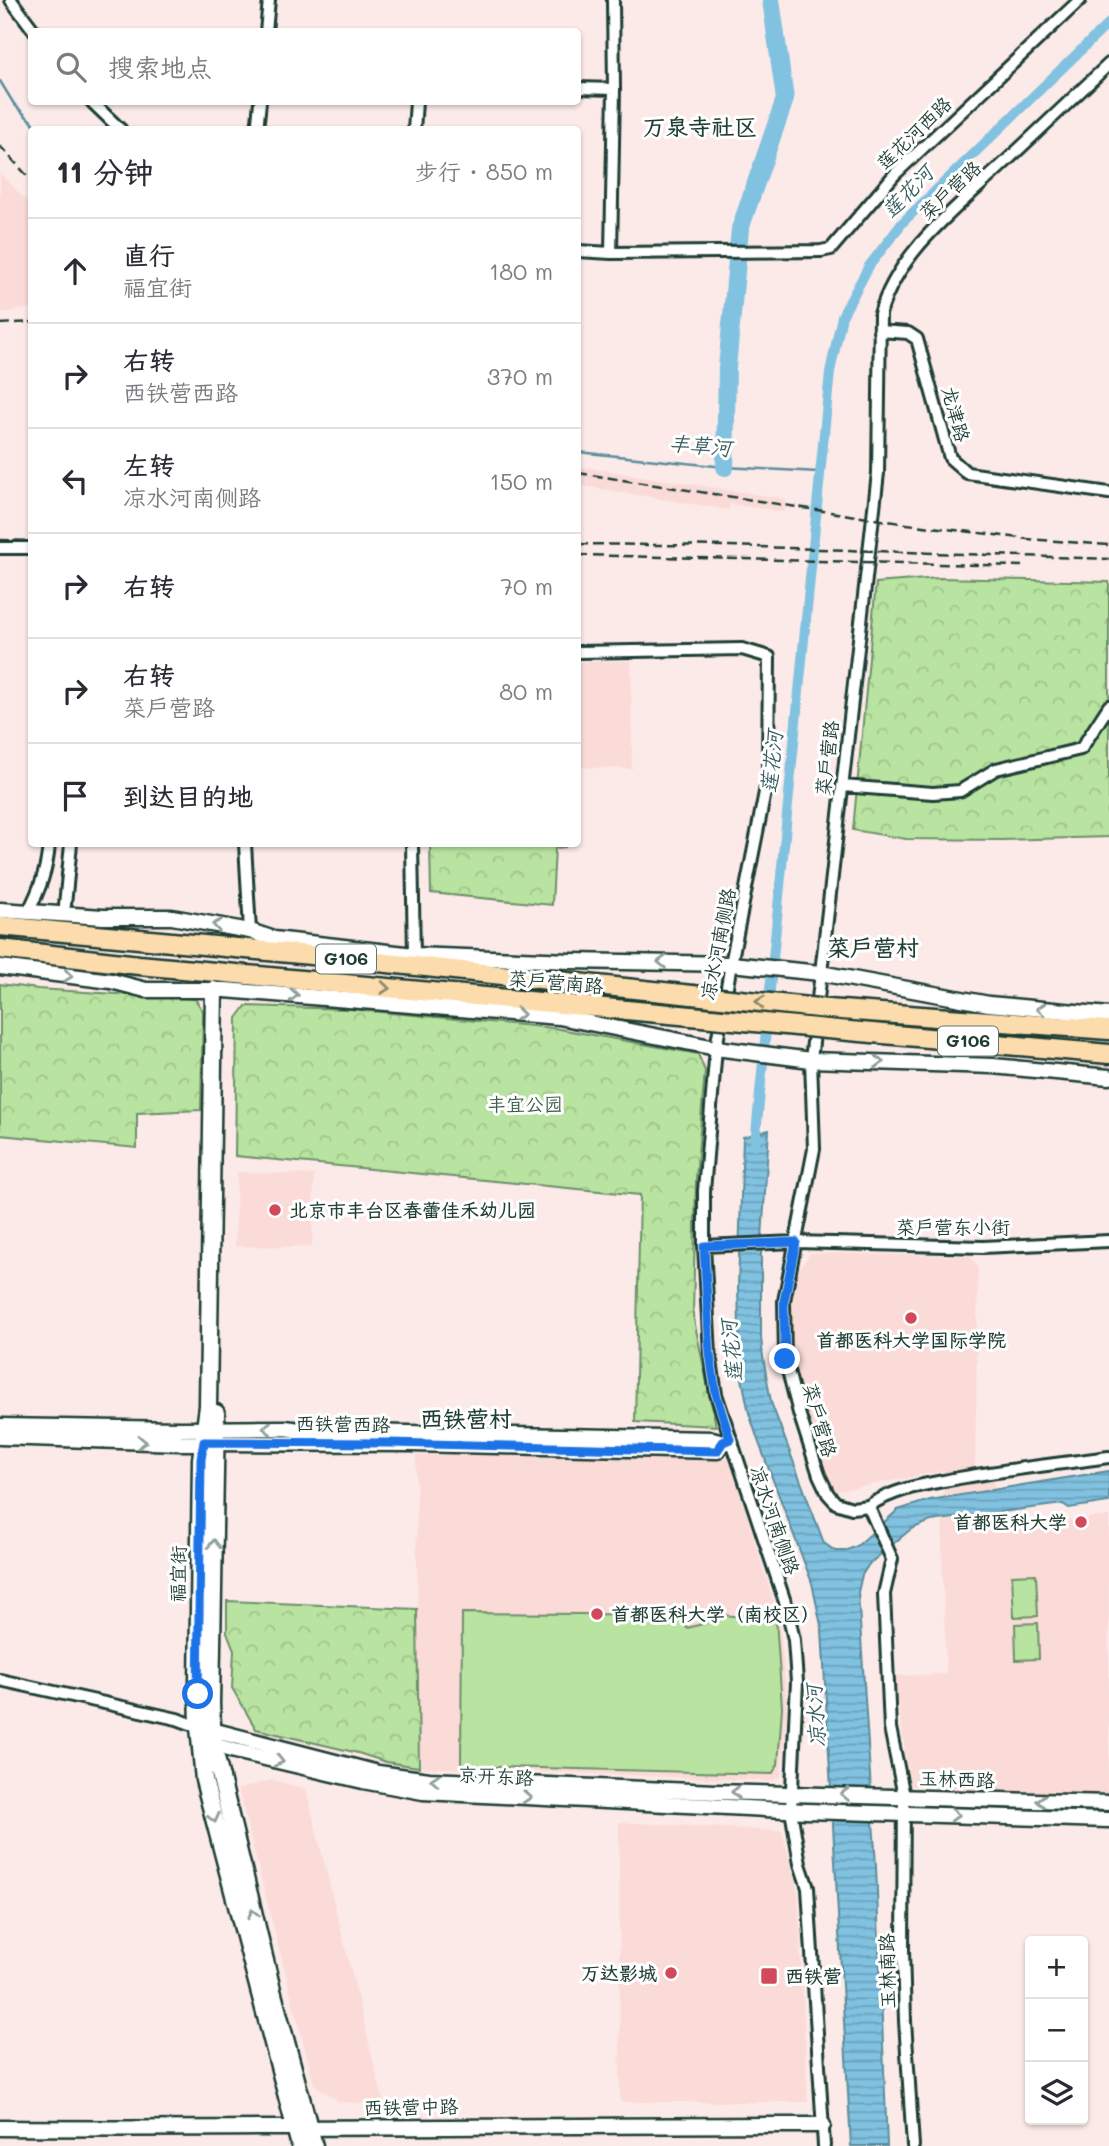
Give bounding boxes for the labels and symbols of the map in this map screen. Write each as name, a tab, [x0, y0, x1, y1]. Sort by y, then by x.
street label: 莲花河西路	[871, 91, 957, 175]
district label: 万泉寺社区	[643, 111, 758, 141]
street label: 菜户营路	[913, 155, 986, 225]
water label: 莲花河	[875, 157, 941, 223]
street label: 龙津路	[937, 383, 976, 445]
water label: 丰草河	[668, 428, 736, 461]
street label: 菜户营路	[809, 719, 844, 797]
water label: 莲花河	[754, 726, 788, 795]
street label: 凉水河南侧路	[694, 886, 741, 1002]
one-way arrow	[211, 918, 223, 933]
district label: 菜户营村	[827, 932, 919, 962]
road number: G106	[316, 944, 376, 974]
one-way arrow	[657, 955, 668, 970]
street label: 菜户营南路	[508, 965, 604, 998]
one-way arrow	[62, 968, 74, 983]
one-way arrow	[379, 980, 391, 995]
one-way arrow	[288, 987, 299, 1002]
one-way arrow	[754, 995, 765, 1010]
one-way arrow	[1035, 1002, 1046, 1017]
one-way arrow	[514, 1006, 526, 1021]
road number: G106	[938, 1026, 998, 1056]
one-way arrow	[874, 1055, 885, 1070]
park label: 丰宜公园	[487, 1091, 563, 1116]
place label: 北京市丰台区春蕾佳禾幼儿园	[289, 1197, 536, 1222]
marker: 北京市丰台区春蕾佳禾幼儿园	[267, 1202, 283, 1218]
street label: 菜户营东小街	[896, 1214, 1010, 1239]
marker: 首都医科大学国际学院	[903, 1310, 919, 1326]
water label: 莲花河	[713, 1315, 747, 1384]
place label: 首都医科大学国际学院	[816, 1327, 1006, 1352]
route end	[769, 1343, 800, 1374]
street label: 菜户营路	[798, 1380, 843, 1460]
district label: 西铁营村	[420, 1403, 512, 1433]
street label: 西铁营西路	[295, 1410, 391, 1437]
one-way arrow	[261, 1420, 272, 1436]
one-way arrow	[136, 1434, 147, 1449]
street label: 凉水河南侧路	[745, 1462, 806, 1578]
place label: 首都医科大学	[953, 1509, 1067, 1534]
marker: 首都医科大学	[1073, 1514, 1089, 1530]
one-way arrow	[206, 1538, 222, 1548]
street label: 福宜街	[165, 1545, 190, 1603]
place label: 首都医科大学（南校区）	[611, 1601, 820, 1626]
marker: 首都医科大学（南校区）	[589, 1606, 605, 1622]
route start	[182, 1678, 213, 1709]
water label: 凉水河	[799, 1681, 830, 1748]
one-way arrow	[273, 1753, 285, 1768]
street label: 京开东路	[457, 1761, 535, 1790]
street label: 玉林西路	[919, 1765, 995, 1792]
one-way arrow	[430, 1773, 441, 1788]
one-way arrow	[730, 1784, 741, 1800]
one-way arrow	[839, 1787, 850, 1802]
one-way arrow	[522, 1790, 533, 1805]
one-way arrow	[1035, 1793, 1046, 1808]
one-way arrow	[950, 1807, 960, 1823]
one-way arrow	[206, 1812, 220, 1824]
one-way arrow	[247, 1908, 261, 1920]
street label: 玉林南路	[873, 1933, 900, 2009]
place label: 万达影城	[581, 1960, 657, 1985]
place label: 西铁营	[785, 1963, 842, 1988]
marker: 万达影城	[663, 1965, 679, 1981]
marker: 西铁营	[759, 1966, 779, 1986]
street label: 西铁营中路	[363, 2093, 459, 2120]

